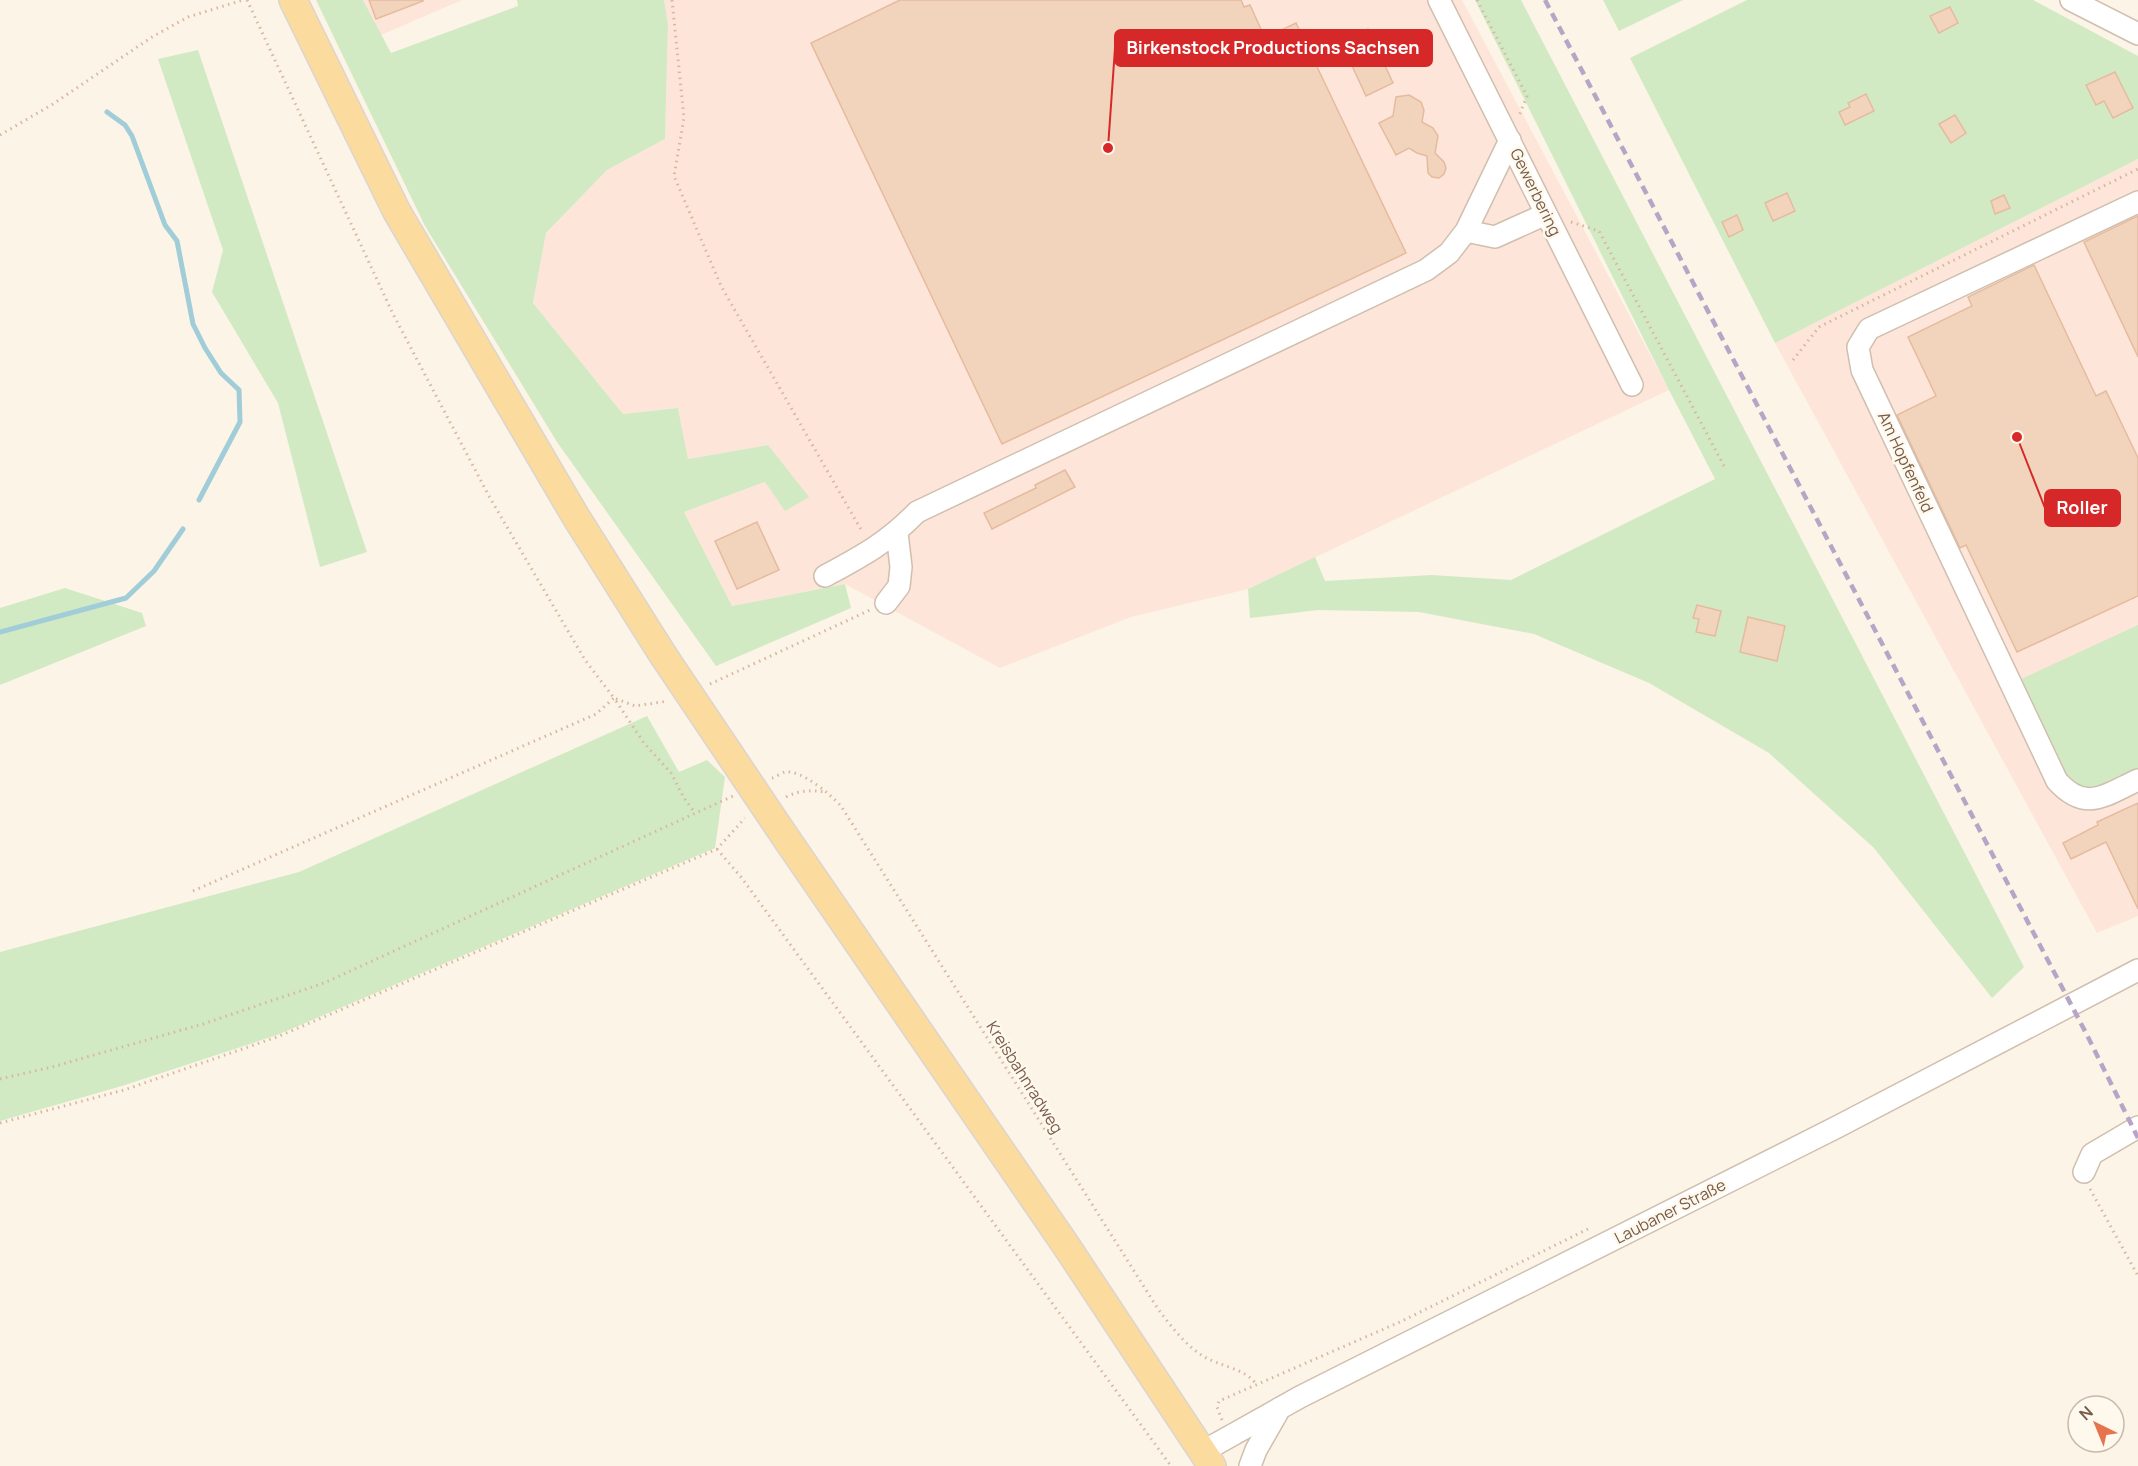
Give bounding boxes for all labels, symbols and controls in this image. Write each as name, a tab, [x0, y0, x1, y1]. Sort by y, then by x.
callout: Birkenstock Productions Sachsen	[1115, 30, 1432, 66]
text: Birkenstock Productions Sachsen	[1126, 35, 1420, 59]
street label: Gewerbering	[1505, 145, 1567, 239]
street label: Am Hopfenfeld	[1873, 408, 1939, 516]
callout: Roller	[2045, 490, 2120, 526]
text: Roller	[2056, 495, 2108, 519]
street label: Kreisbahnradweg	[982, 1017, 1068, 1137]
street label: Laubaner Straße	[1611, 1173, 1729, 1249]
north arrow	[2066, 1394, 2126, 1454]
text: N	[2074, 1401, 2097, 1425]

